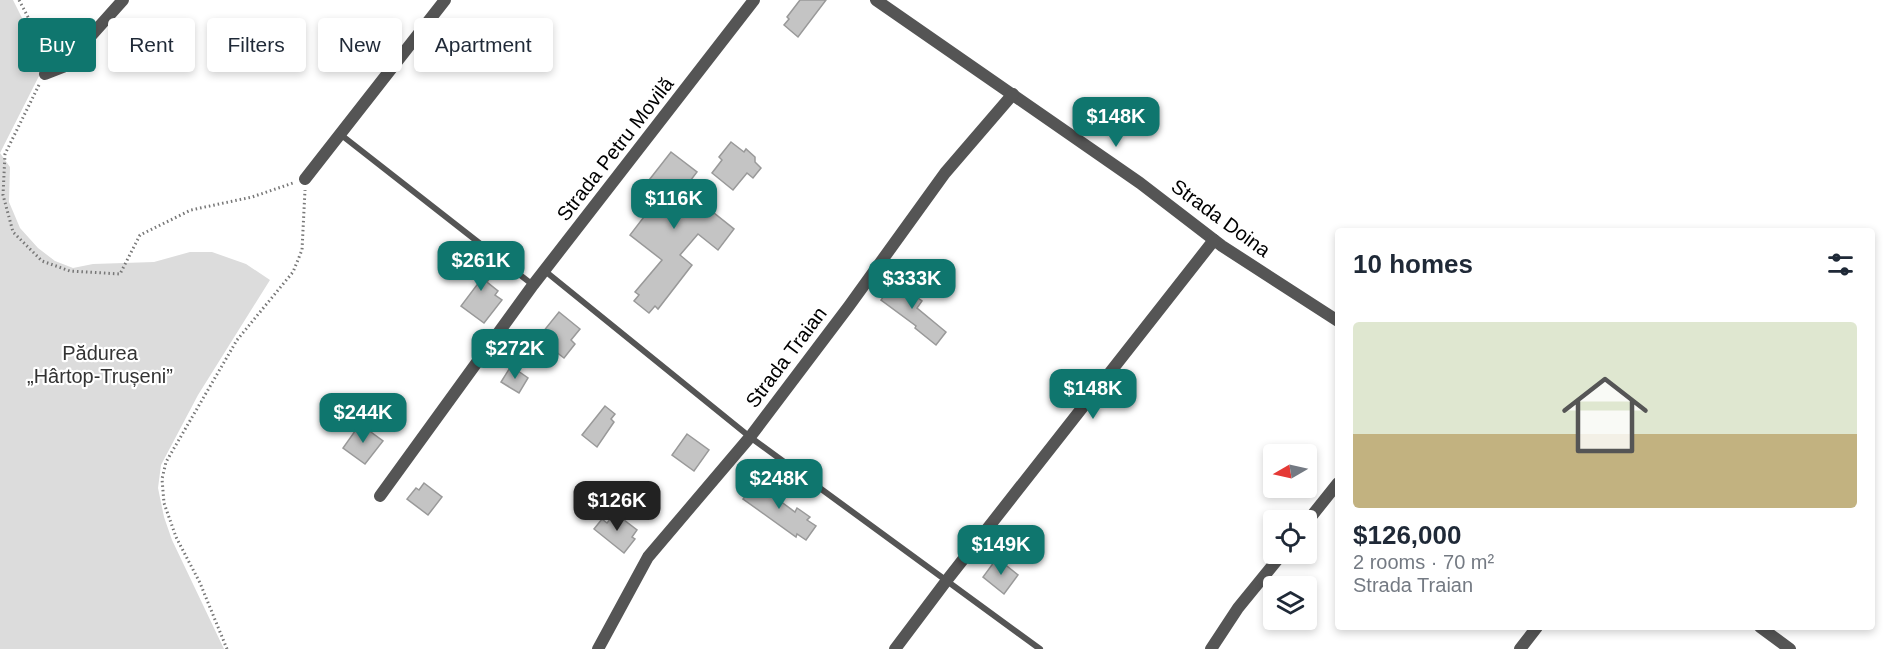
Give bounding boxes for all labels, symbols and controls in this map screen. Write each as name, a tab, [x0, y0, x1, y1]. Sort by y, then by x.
chip: Buy	[18, 18, 96, 72]
chip: Rent	[108, 18, 195, 72]
chip: Filters	[207, 18, 306, 72]
chip: New	[318, 18, 402, 72]
chip: Apartment	[414, 18, 553, 72]
street label: Strada Petru Movilă	[552, 72, 678, 225]
pin: $148K	[1074, 97, 1158, 148]
text: $148K	[1087, 105, 1145, 127]
street label: Strada Doina	[1167, 175, 1275, 262]
pin: $116K	[632, 179, 716, 230]
text: $116K	[645, 187, 703, 209]
pin: $261K	[439, 241, 523, 292]
icon: filters	[1824, 248, 1857, 281]
text: $261K	[452, 249, 510, 271]
text: 10 homes	[1353, 249, 1473, 279]
pin: $333K	[870, 259, 954, 310]
text: $333K	[883, 267, 941, 289]
street label: Strada Traian	[741, 302, 831, 412]
pin: $272K	[473, 329, 557, 380]
text: $272K	[486, 337, 544, 359]
park label: Pădurea „Hârtop-Trușeni”	[27, 342, 173, 387]
icon: home	[1551, 361, 1659, 469]
pin: $148K	[1051, 369, 1135, 420]
text: $148K	[1064, 377, 1122, 399]
pin: $244K	[321, 393, 405, 444]
text: $244K	[334, 401, 392, 423]
north arrow	[1263, 444, 1317, 498]
map controls	[1263, 444, 1317, 630]
pin: $248K	[737, 459, 821, 510]
text: $248K	[750, 467, 808, 489]
pin: $126K	[575, 481, 659, 532]
text: $126K	[588, 489, 646, 511]
button: locate	[1263, 510, 1317, 564]
text: $126,000	[1353, 520, 1461, 550]
pin: $149K	[959, 525, 1043, 576]
text: $149K	[972, 533, 1030, 555]
text: 2 rooms · 70 m²	[1353, 551, 1494, 573]
text: Strada Traian	[1353, 574, 1473, 596]
button: layers	[1263, 576, 1317, 630]

